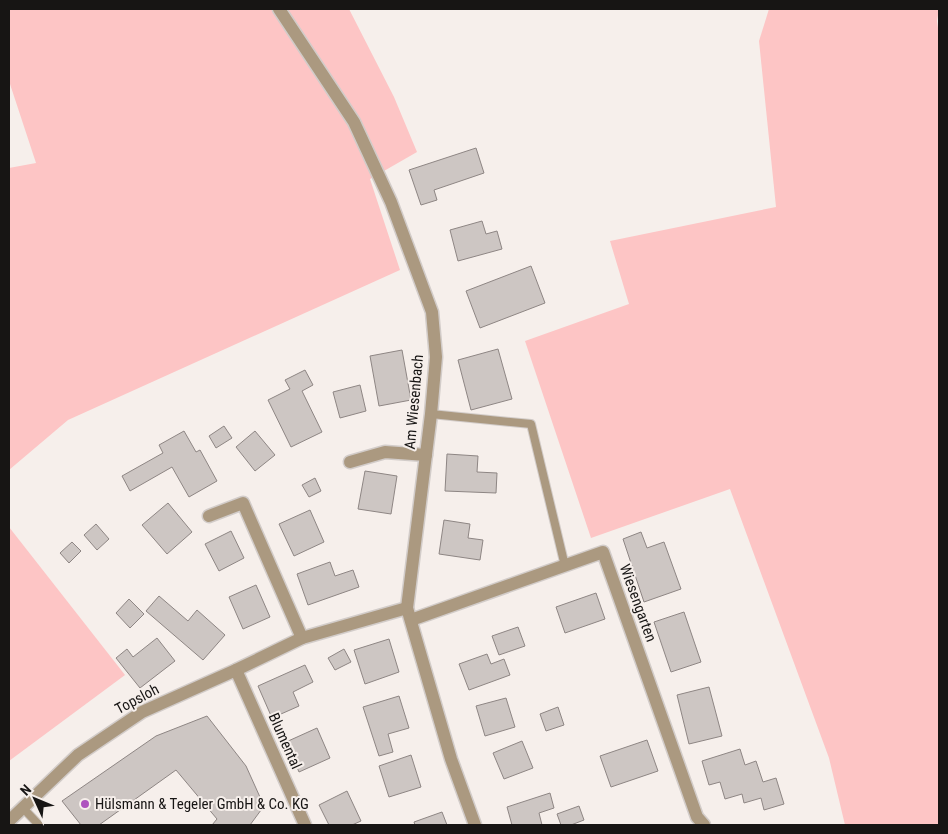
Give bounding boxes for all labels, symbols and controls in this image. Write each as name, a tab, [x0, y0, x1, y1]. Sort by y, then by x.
street label: Am Wiesenbach	[401, 354, 427, 450]
street label: Wiesengarten	[616, 562, 660, 644]
street label: Topsloh	[112, 680, 162, 718]
street label: Blumental	[265, 710, 305, 772]
north arrow	[10, 774, 60, 824]
text: N	[17, 781, 34, 799]
place label: Hülsmann & Tegeler GmbH & Co. KG	[95, 795, 309, 813]
marker: Hülsmann & Tegeler GmbH & Co. KG	[79, 798, 91, 810]

